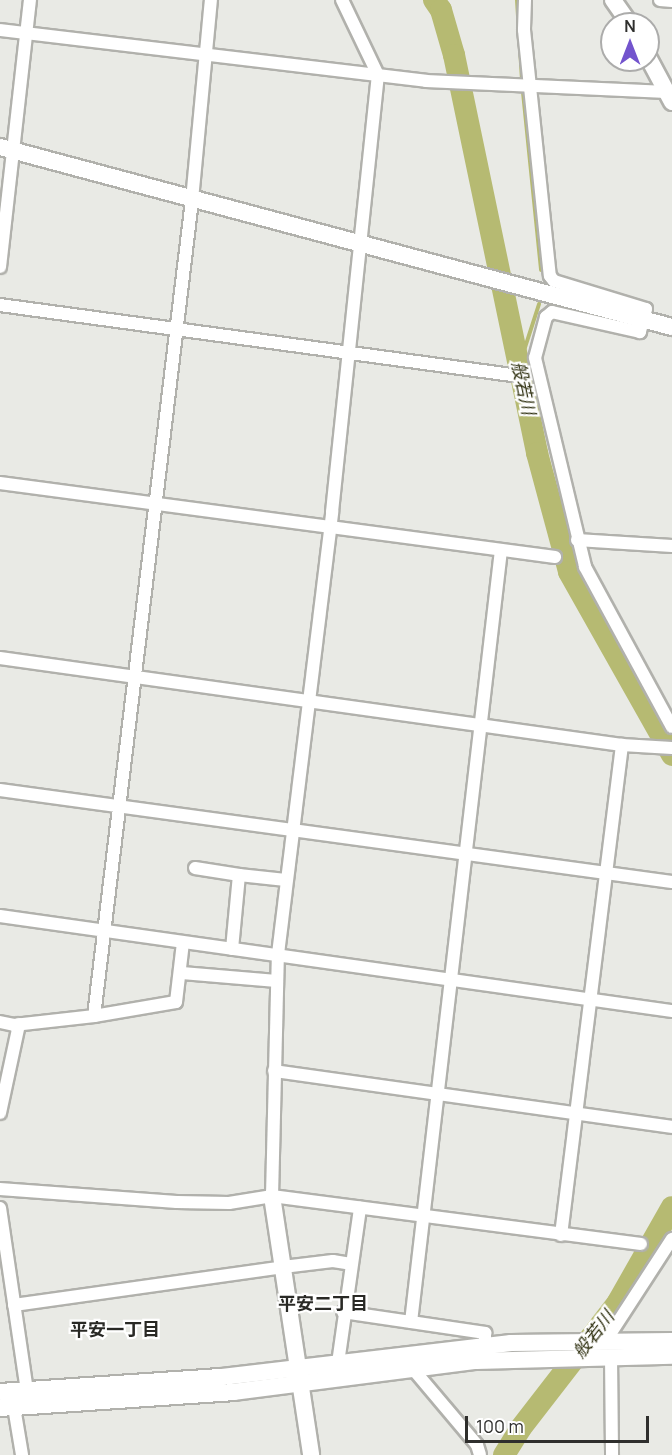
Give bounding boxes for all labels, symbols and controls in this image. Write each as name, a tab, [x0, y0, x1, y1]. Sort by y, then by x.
north arrow	[600, 12, 660, 72]
text: N	[624, 15, 636, 37]
water label: 般若川	[508, 359, 540, 417]
district label: 平安二丁目	[278, 1292, 368, 1314]
water label: 般若川	[568, 1306, 618, 1362]
district label: 平安一丁目	[70, 1318, 160, 1340]
scale bar	[468, 1404, 652, 1442]
text: 100 m	[476, 1414, 524, 1438]

